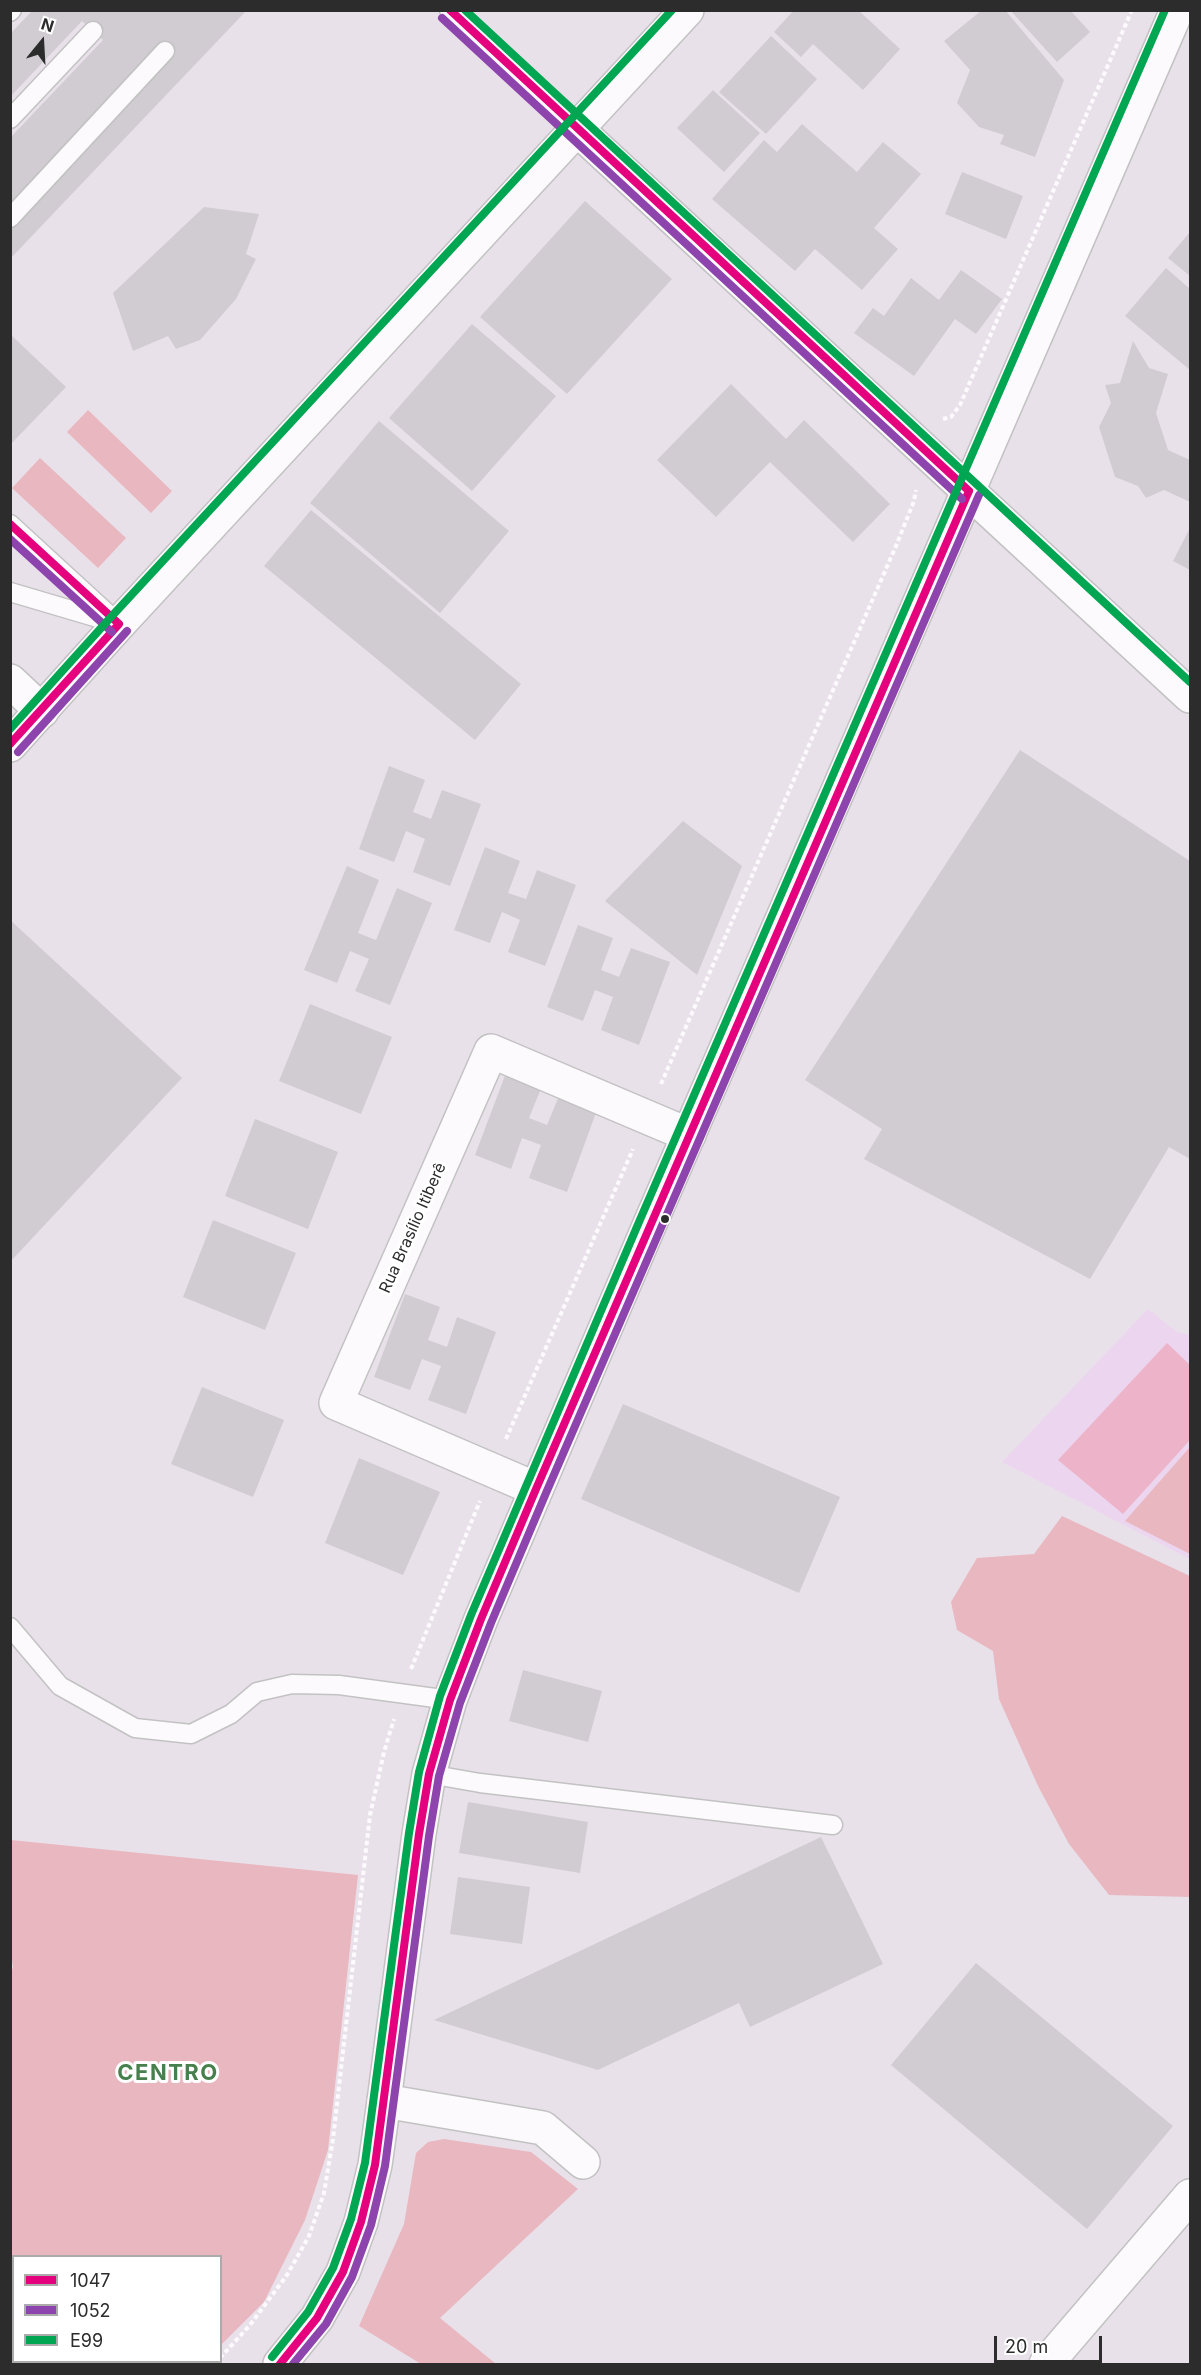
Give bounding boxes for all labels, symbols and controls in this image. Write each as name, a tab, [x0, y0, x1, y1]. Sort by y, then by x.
north arrow	[12, 12, 72, 72]
text: N	[39, 13, 56, 36]
street label: Rua Brasílio Itiberê	[376, 1160, 450, 1296]
unlabelled marker	[659, 1213, 671, 1225]
district label: CENTRO	[117, 2060, 219, 2086]
legend	[12, 2255, 222, 2363]
text: 1047	[70, 2270, 111, 2291]
text: 1052	[70, 2300, 111, 2321]
scale bar	[997, 2324, 1105, 2362]
text: E99	[70, 2330, 103, 2351]
text: 20 m	[1005, 2336, 1048, 2357]

